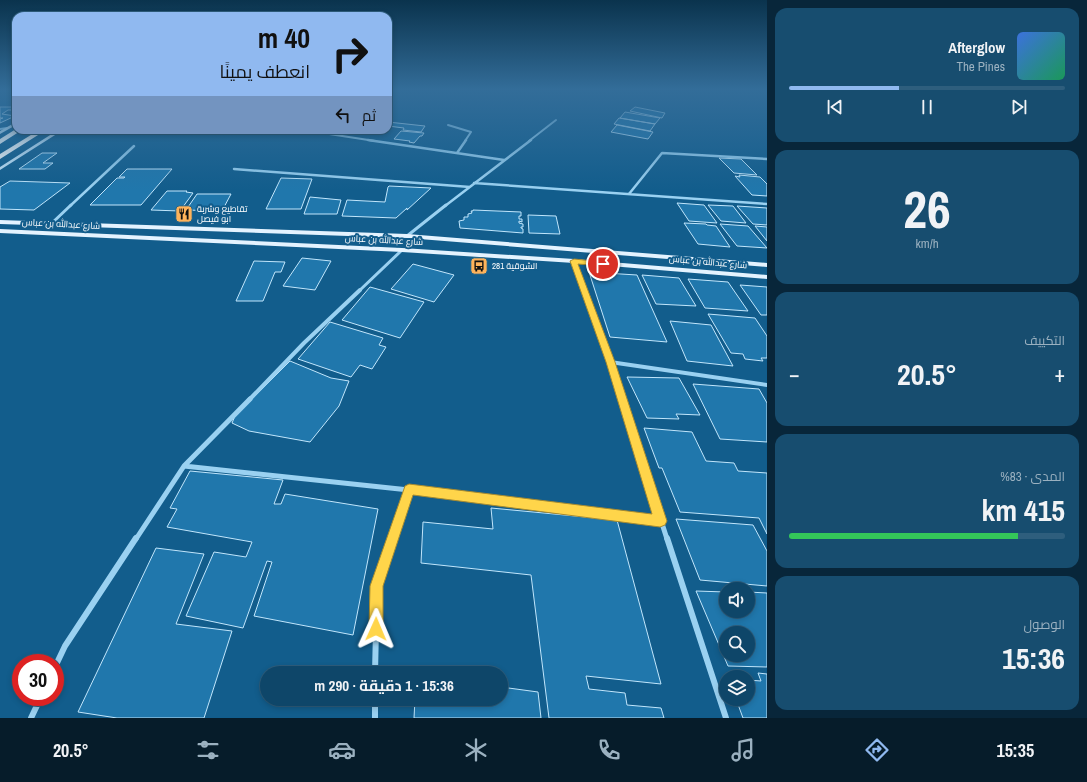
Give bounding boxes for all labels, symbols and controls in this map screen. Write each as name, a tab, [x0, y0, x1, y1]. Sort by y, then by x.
text: 40 m	[258, 19, 310, 57]
icon: right	[324, 28, 376, 80]
text: Afterglow	[948, 37, 1005, 58]
text: The Pines	[956, 58, 1005, 75]
text: انعطف يمينًا	[219, 59, 310, 84]
icon: previous	[824, 96, 846, 118]
icon: pause	[916, 96, 938, 118]
icon: next	[1008, 96, 1030, 118]
icon: left	[332, 104, 354, 126]
text: ثم	[362, 105, 376, 126]
text: 26	[903, 174, 951, 244]
place label: تقاطيع وشربة ابو فيصل	[197, 203, 248, 225]
restaurant icon: تقاطيع وشربة ابو فيصل	[174, 204, 194, 224]
street label: شارع عبدالله بن عباس	[21, 216, 101, 232]
street label: شارع عبدالله بن عباس	[344, 232, 424, 248]
text: km/h	[915, 235, 939, 252]
pin	[586, 247, 620, 281]
icon: arrive	[592, 253, 614, 275]
street label: شارع عبدالله بن عباس	[668, 253, 748, 271]
bus stop icon: الشوقية 281	[469, 256, 489, 276]
place label: الشوقية 281	[492, 260, 538, 272]
text: التكييف	[1024, 332, 1065, 349]
text: 20.5°	[897, 354, 957, 394]
text: −	[789, 359, 800, 389]
text: +	[1054, 359, 1065, 389]
text: المدى · 83%	[1000, 468, 1065, 485]
text: 415 km	[982, 490, 1065, 530]
map controls	[719, 582, 755, 706]
button: sound	[719, 582, 755, 618]
position arrow	[355, 608, 397, 650]
text: الوصول	[1024, 616, 1065, 633]
button: search	[719, 626, 755, 662]
text: 15:36	[1002, 638, 1065, 678]
speed limit sign: 30	[12, 654, 64, 706]
button: layers	[719, 670, 755, 706]
text: 15:36 · 1 دقيقة · 290 m	[314, 675, 454, 696]
icon: filters	[194, 736, 222, 764]
icon: car	[328, 736, 356, 764]
icon: climate	[462, 736, 490, 764]
icon: phone	[595, 736, 623, 764]
icon: music	[729, 736, 757, 764]
icon: directions	[863, 736, 891, 764]
text: 20.5°	[53, 738, 89, 763]
text: 15:35	[996, 738, 1034, 763]

